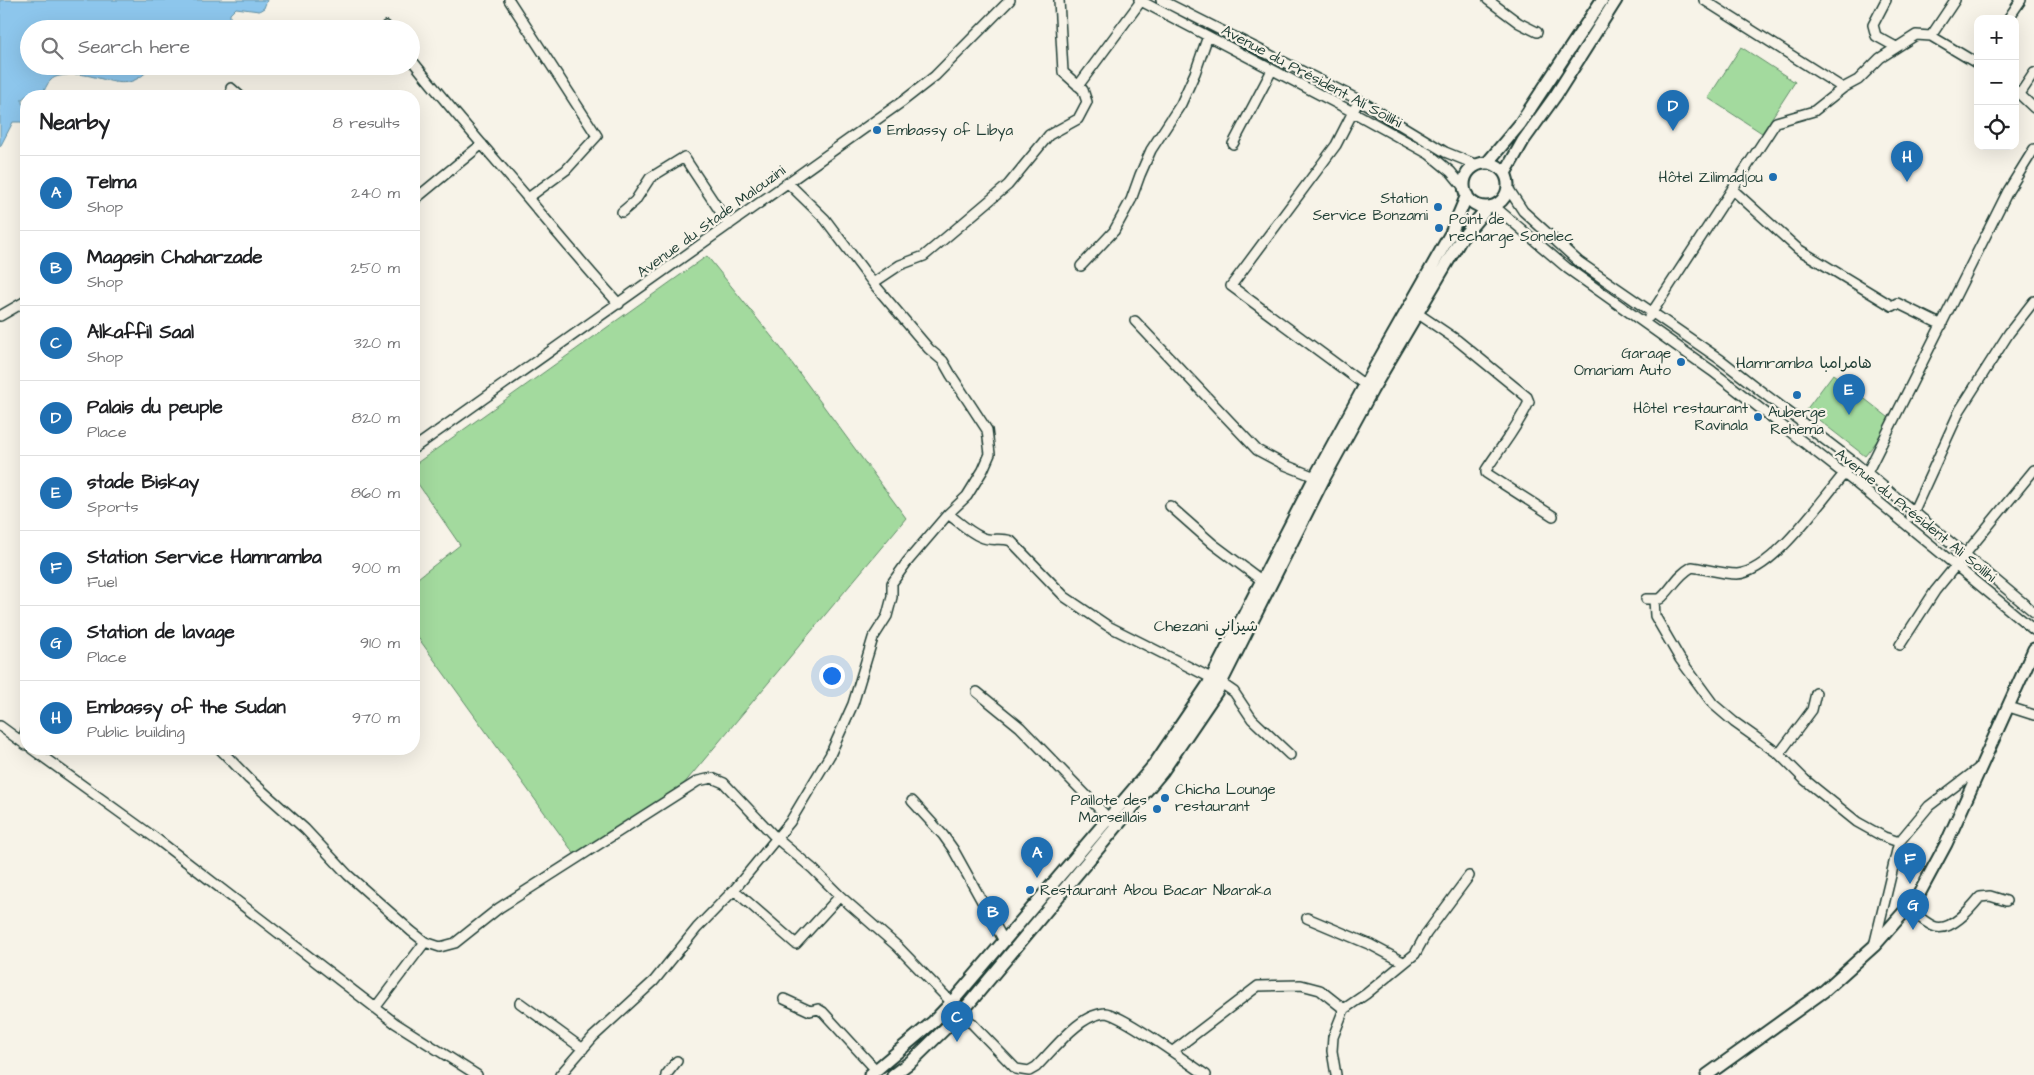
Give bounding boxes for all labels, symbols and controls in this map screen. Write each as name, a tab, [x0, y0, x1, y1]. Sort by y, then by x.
map controls	[1974, 15, 2019, 150]
button: +	[1974, 15, 2019, 60]
search box	[20, 20, 420, 75]
street label: Avenue du Président Ali Soilihi	[1218, 20, 1407, 133]
icon: search	[38, 34, 66, 62]
text: Search here	[78, 34, 190, 61]
button: −	[1974, 60, 2019, 105]
pin: D	[1657, 90, 1689, 131]
button: locate	[1974, 105, 2019, 150]
text: Nearby	[40, 108, 110, 137]
text: 8 results	[333, 112, 400, 134]
place label: Embassy of Libya	[887, 120, 1014, 142]
marker: Embassy of Libya	[871, 124, 883, 136]
pin: H	[1891, 141, 1923, 182]
street label: Avenue du Stade Malouzini	[633, 160, 791, 283]
place label: Hôtel Zilimadjou	[1659, 167, 1763, 188]
text: Telma	[87, 169, 137, 196]
marker: Hôtel Zilimadjou	[1767, 171, 1779, 183]
text: A	[51, 182, 61, 204]
text: 240 m	[351, 182, 400, 204]
place label: Station Service Bonzami	[1313, 188, 1429, 226]
text: Shop	[87, 196, 123, 218]
marker: Station Service Bonzami	[1432, 201, 1444, 213]
place label: Point de recharge Sonelec	[1449, 209, 1574, 248]
marker: Point de recharge Sonelec	[1433, 222, 1445, 234]
text: Magasin Chaharzade	[87, 244, 263, 271]
text: B	[50, 257, 62, 279]
text: 250 m	[351, 257, 400, 279]
text: Shop	[87, 271, 123, 293]
text: Alkaffil Saal	[87, 319, 194, 346]
text: C	[50, 332, 62, 354]
text: 320 m	[354, 332, 400, 354]
place label: Garage Omariam Auto	[1574, 343, 1672, 381]
text: Shop	[87, 346, 123, 368]
district label: Hamramba هامرامبا	[1736, 352, 1872, 374]
marker: Garage Omariam Auto	[1675, 356, 1687, 368]
pin: E	[1833, 374, 1865, 415]
marker: Auberge Rehema	[1791, 389, 1803, 401]
text: Palais du peuple	[87, 394, 223, 421]
place label: Hôtel restaurant Ravinala	[1633, 398, 1748, 436]
place label: Auberge Rehema	[1768, 402, 1826, 440]
text: D	[51, 407, 61, 429]
text: 820 m	[352, 407, 400, 429]
marker: Hôtel restaurant Ravinala	[1752, 411, 1764, 423]
text: Place	[87, 421, 127, 443]
street label: Avenue du Président Ali Soilihi	[1831, 444, 2001, 588]
text: stade Biskay	[87, 469, 199, 496]
text: E	[51, 482, 61, 504]
text: 860 m	[351, 482, 400, 504]
text: Sports	[87, 496, 139, 518]
text: Station Service Hamramba	[87, 544, 322, 571]
text: F	[50, 557, 62, 579]
text: 900 m	[352, 557, 400, 579]
text: Fuel	[87, 571, 117, 593]
district label: Chezani شيزاني	[1154, 615, 1258, 640]
text: Station de lavage	[87, 619, 235, 646]
text: G	[50, 632, 62, 654]
text: 910 m	[360, 632, 400, 654]
text: Place	[87, 646, 127, 668]
your location	[819, 663, 845, 689]
text: Embassy of the Sudan	[87, 694, 286, 721]
text: H	[51, 707, 61, 729]
text: 970 m	[352, 707, 400, 729]
text: Public building	[87, 721, 185, 743]
place label: Chicha Lounge restaurant	[1175, 779, 1276, 817]
place label: Paillote des Marseillais	[1071, 790, 1147, 828]
marker: Chicha Lounge restaurant	[1159, 792, 1171, 804]
marker: Paillote des Marseillais	[1151, 803, 1163, 815]
pin: A	[1021, 837, 1053, 878]
pin: F	[1894, 843, 1926, 884]
place label: Restaurant Abou Bacar Nbaraka	[1040, 880, 1272, 901]
marker: Restaurant Abou Bacar Nbaraka	[1024, 884, 1036, 896]
pin: G	[1897, 889, 1929, 930]
pin: B	[977, 896, 1009, 937]
pin: C	[941, 1001, 973, 1042]

